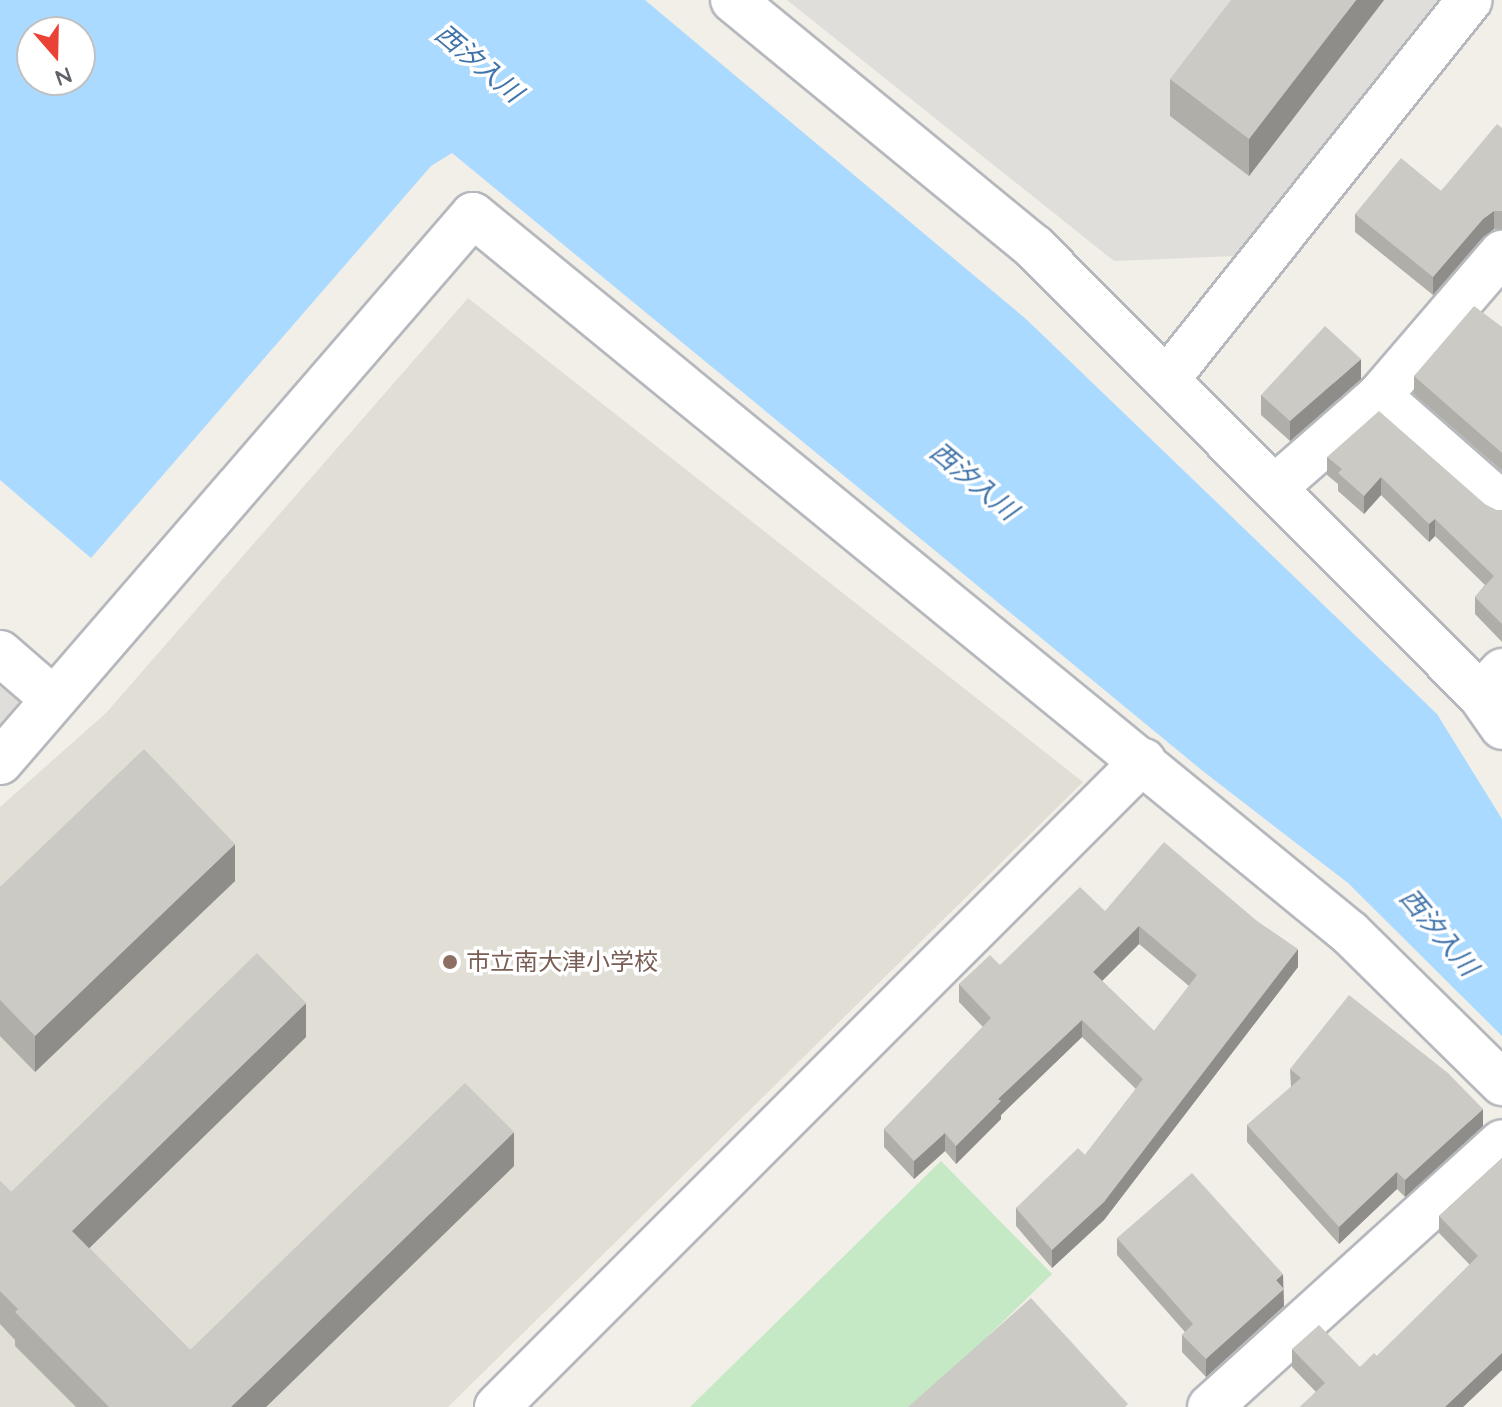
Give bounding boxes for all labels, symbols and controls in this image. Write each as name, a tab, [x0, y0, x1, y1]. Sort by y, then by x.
north arrow	[16, 16, 96, 96]
water label: 西汐入川	[429, 18, 529, 108]
text: N	[51, 61, 76, 93]
water label: 西汐入川	[924, 436, 1024, 526]
water label: 西汐入川	[1394, 882, 1484, 982]
place label: 市立南大津小学校	[466, 948, 658, 976]
marker: 市立南大津小学校	[441, 953, 459, 971]

